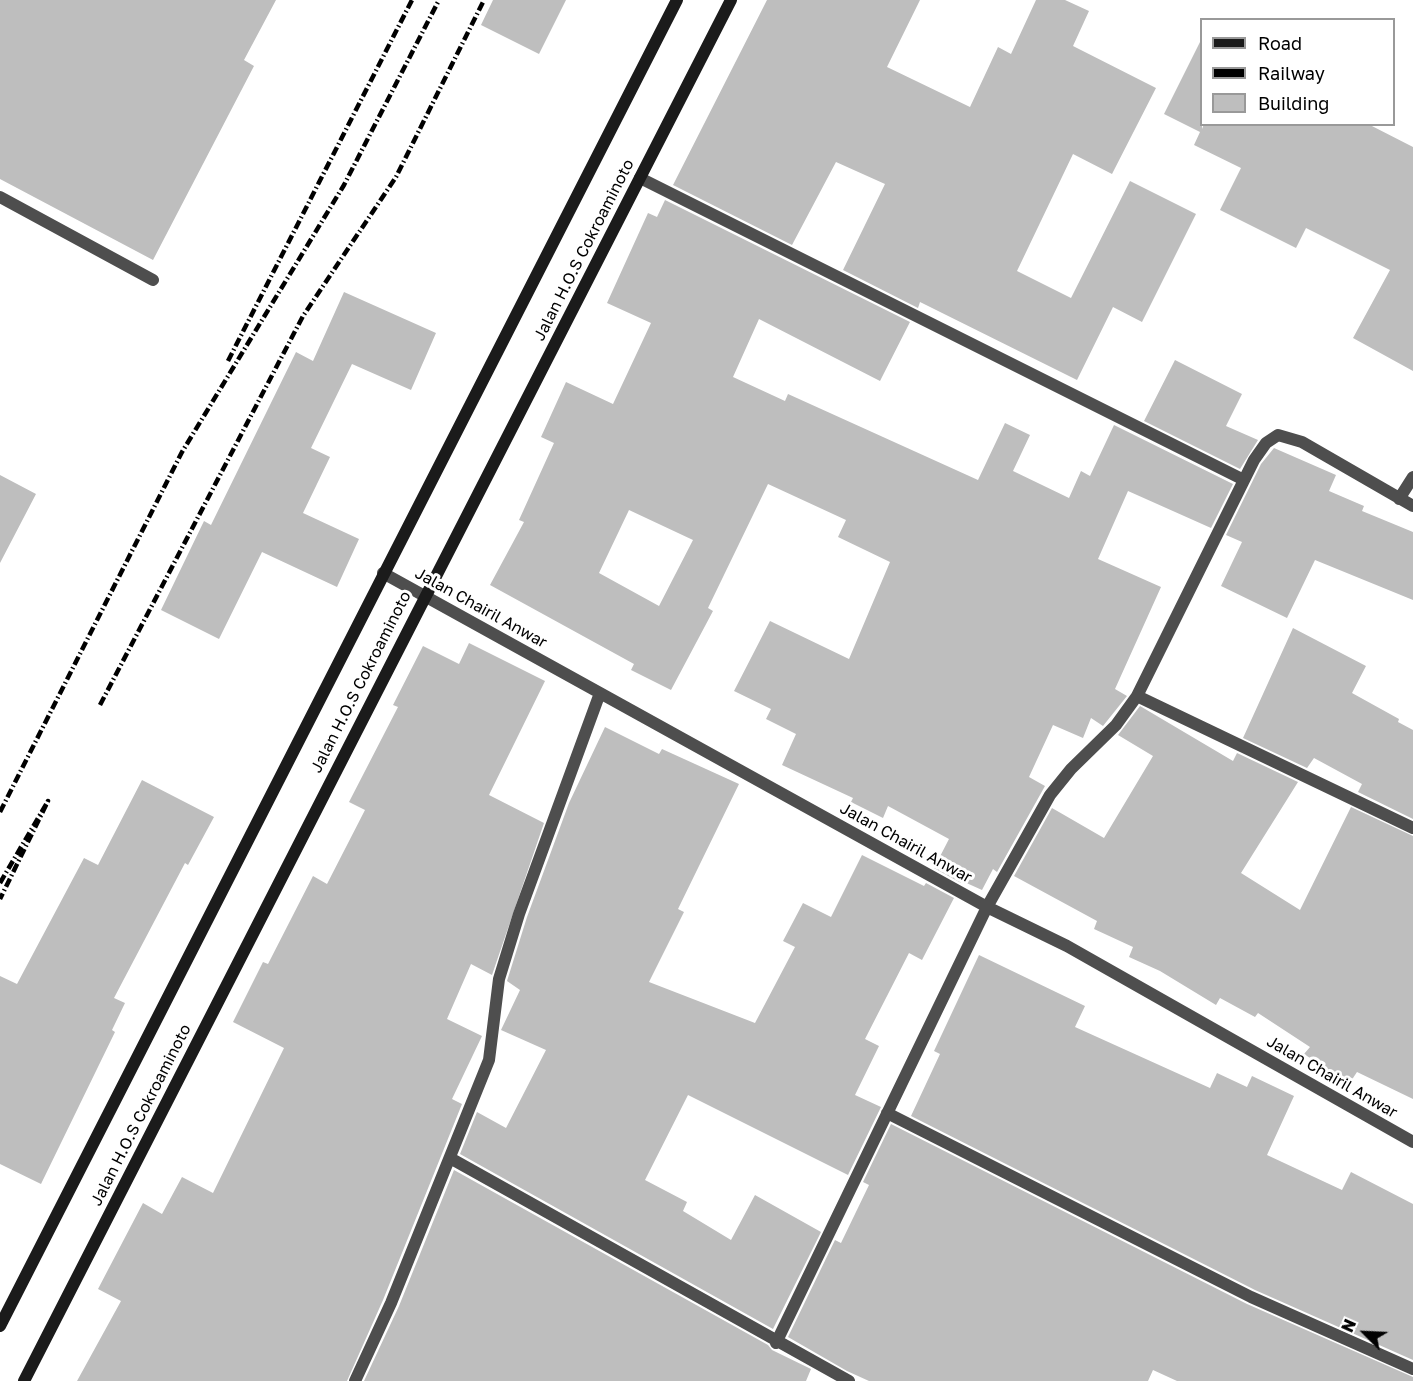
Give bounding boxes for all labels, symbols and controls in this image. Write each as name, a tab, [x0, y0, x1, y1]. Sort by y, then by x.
legend	[1200, 18, 1395, 126]
text: Road	[1258, 32, 1302, 54]
text: Railway	[1258, 62, 1325, 84]
text: Building	[1258, 92, 1329, 114]
street label: Jalan H.O.S Cokroaminoto	[530, 156, 638, 344]
street label: Jalan Chairil Anwar	[412, 564, 550, 652]
street label: Jalan H.O.S Cokroaminoto	[307, 588, 415, 776]
street label: Jalan Chairil Anwar	[837, 799, 975, 887]
street label: Jalan H.O.S Cokroaminoto	[87, 1021, 195, 1209]
street label: Jalan Chairil Anwar	[1263, 1032, 1401, 1122]
north arrow	[1335, 1303, 1395, 1363]
text: N	[1337, 1316, 1360, 1335]

